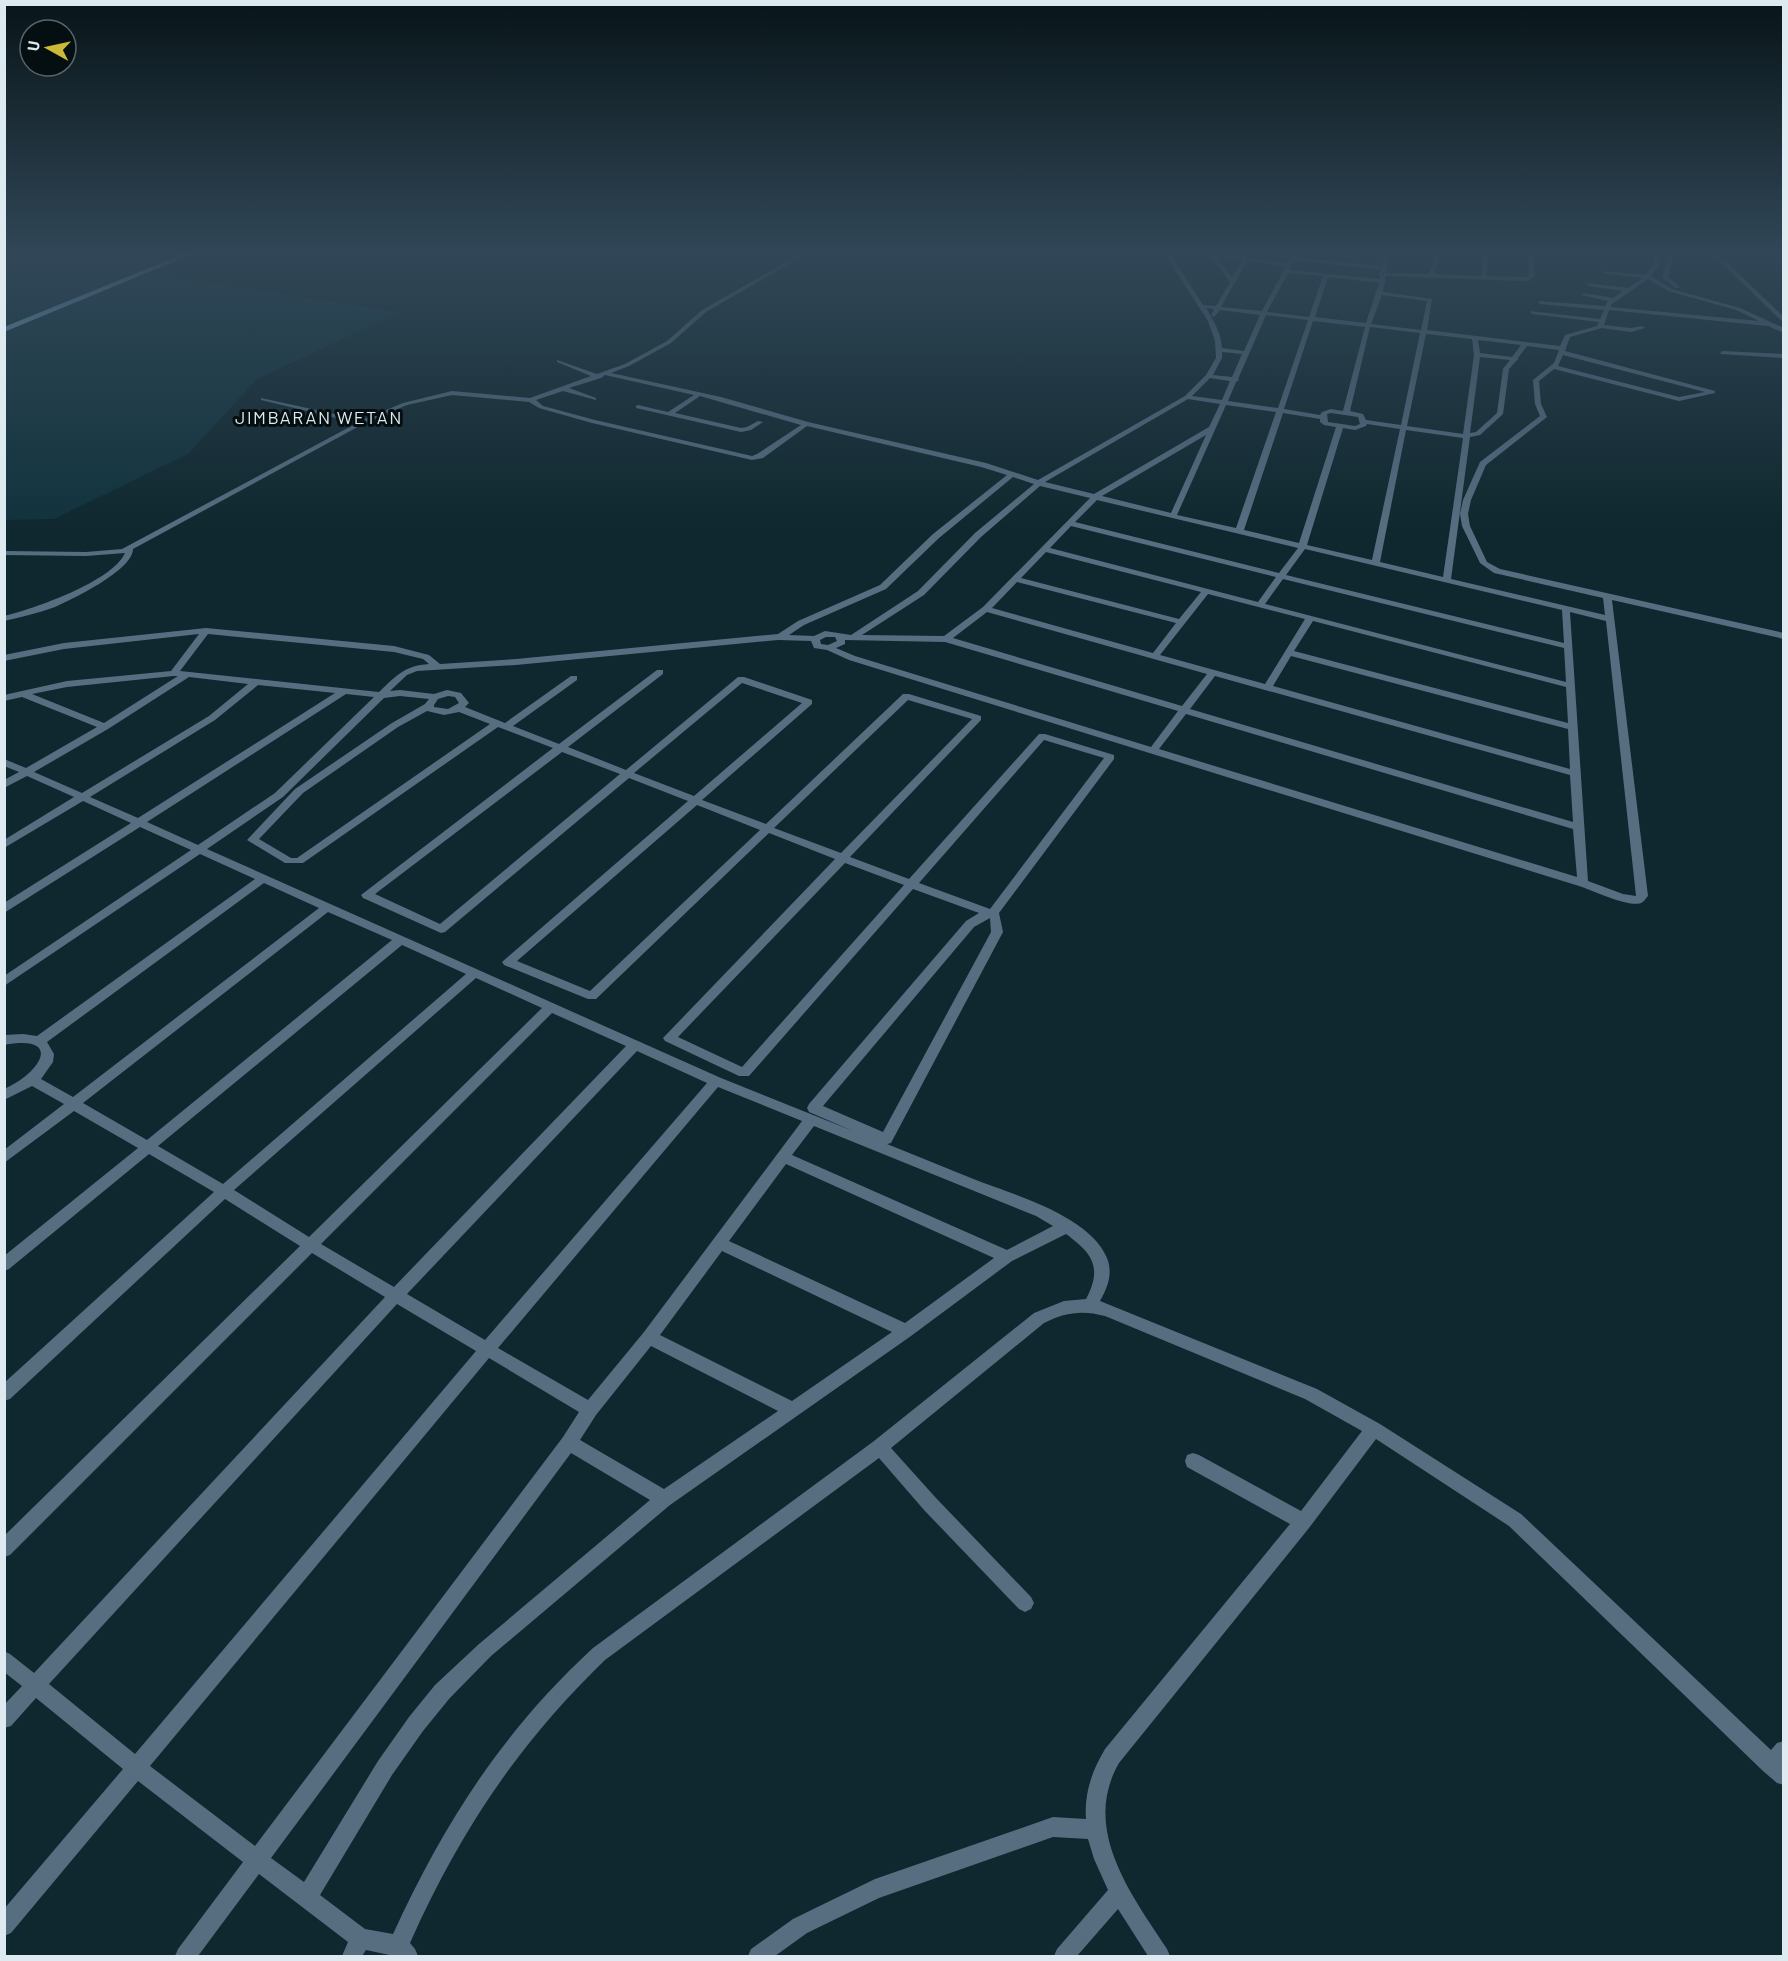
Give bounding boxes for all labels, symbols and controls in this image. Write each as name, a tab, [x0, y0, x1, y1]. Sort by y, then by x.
north arrow	[18, 18, 78, 78]
text: U	[23, 40, 43, 52]
district label: JIMBARAN WETAN	[235, 406, 403, 428]

